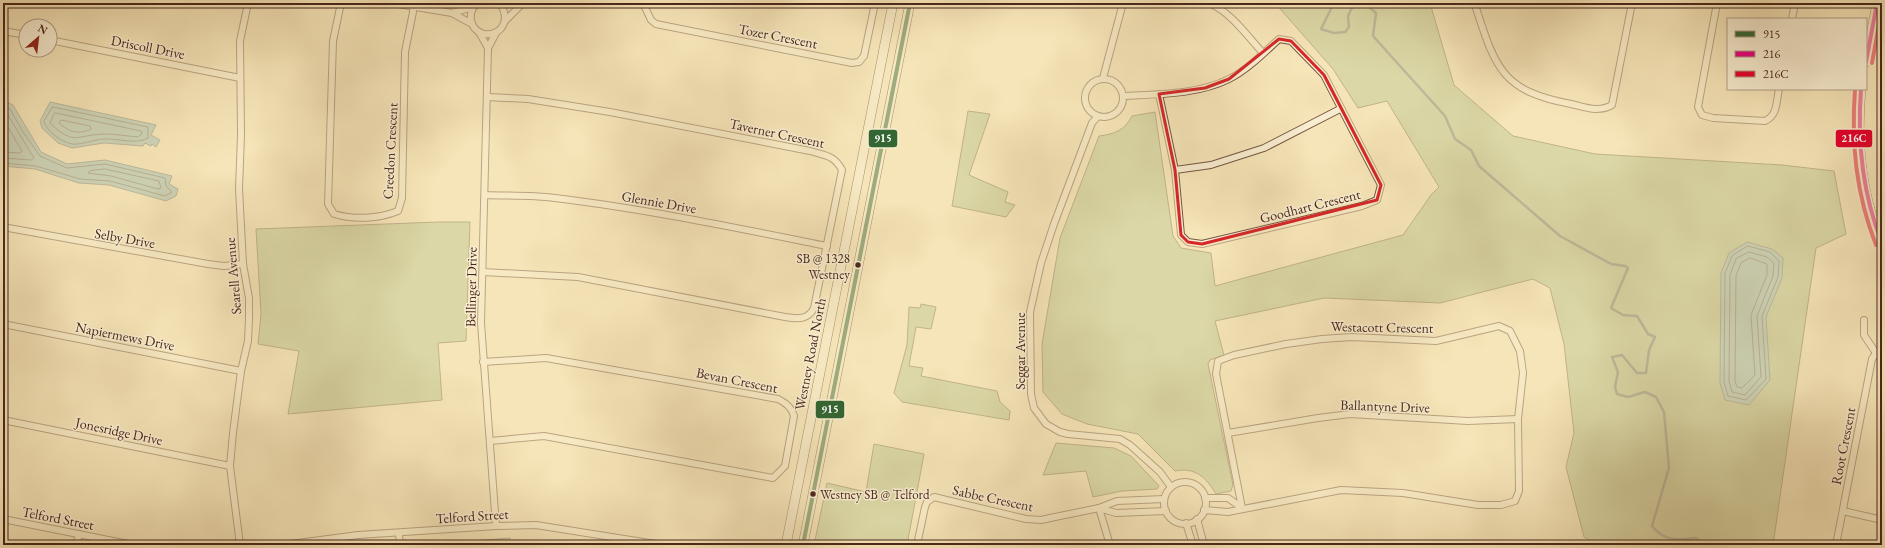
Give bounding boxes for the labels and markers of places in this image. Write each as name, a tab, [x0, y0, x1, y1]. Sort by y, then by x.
place label: SB @ 1328 Westney	[796, 250, 850, 283]
marker: SB @ 1328 Westney	[853, 260, 863, 270]
place label: Westney SB @ Telford	[820, 486, 930, 503]
marker: Westney SB @ Telford	[808, 489, 818, 499]

